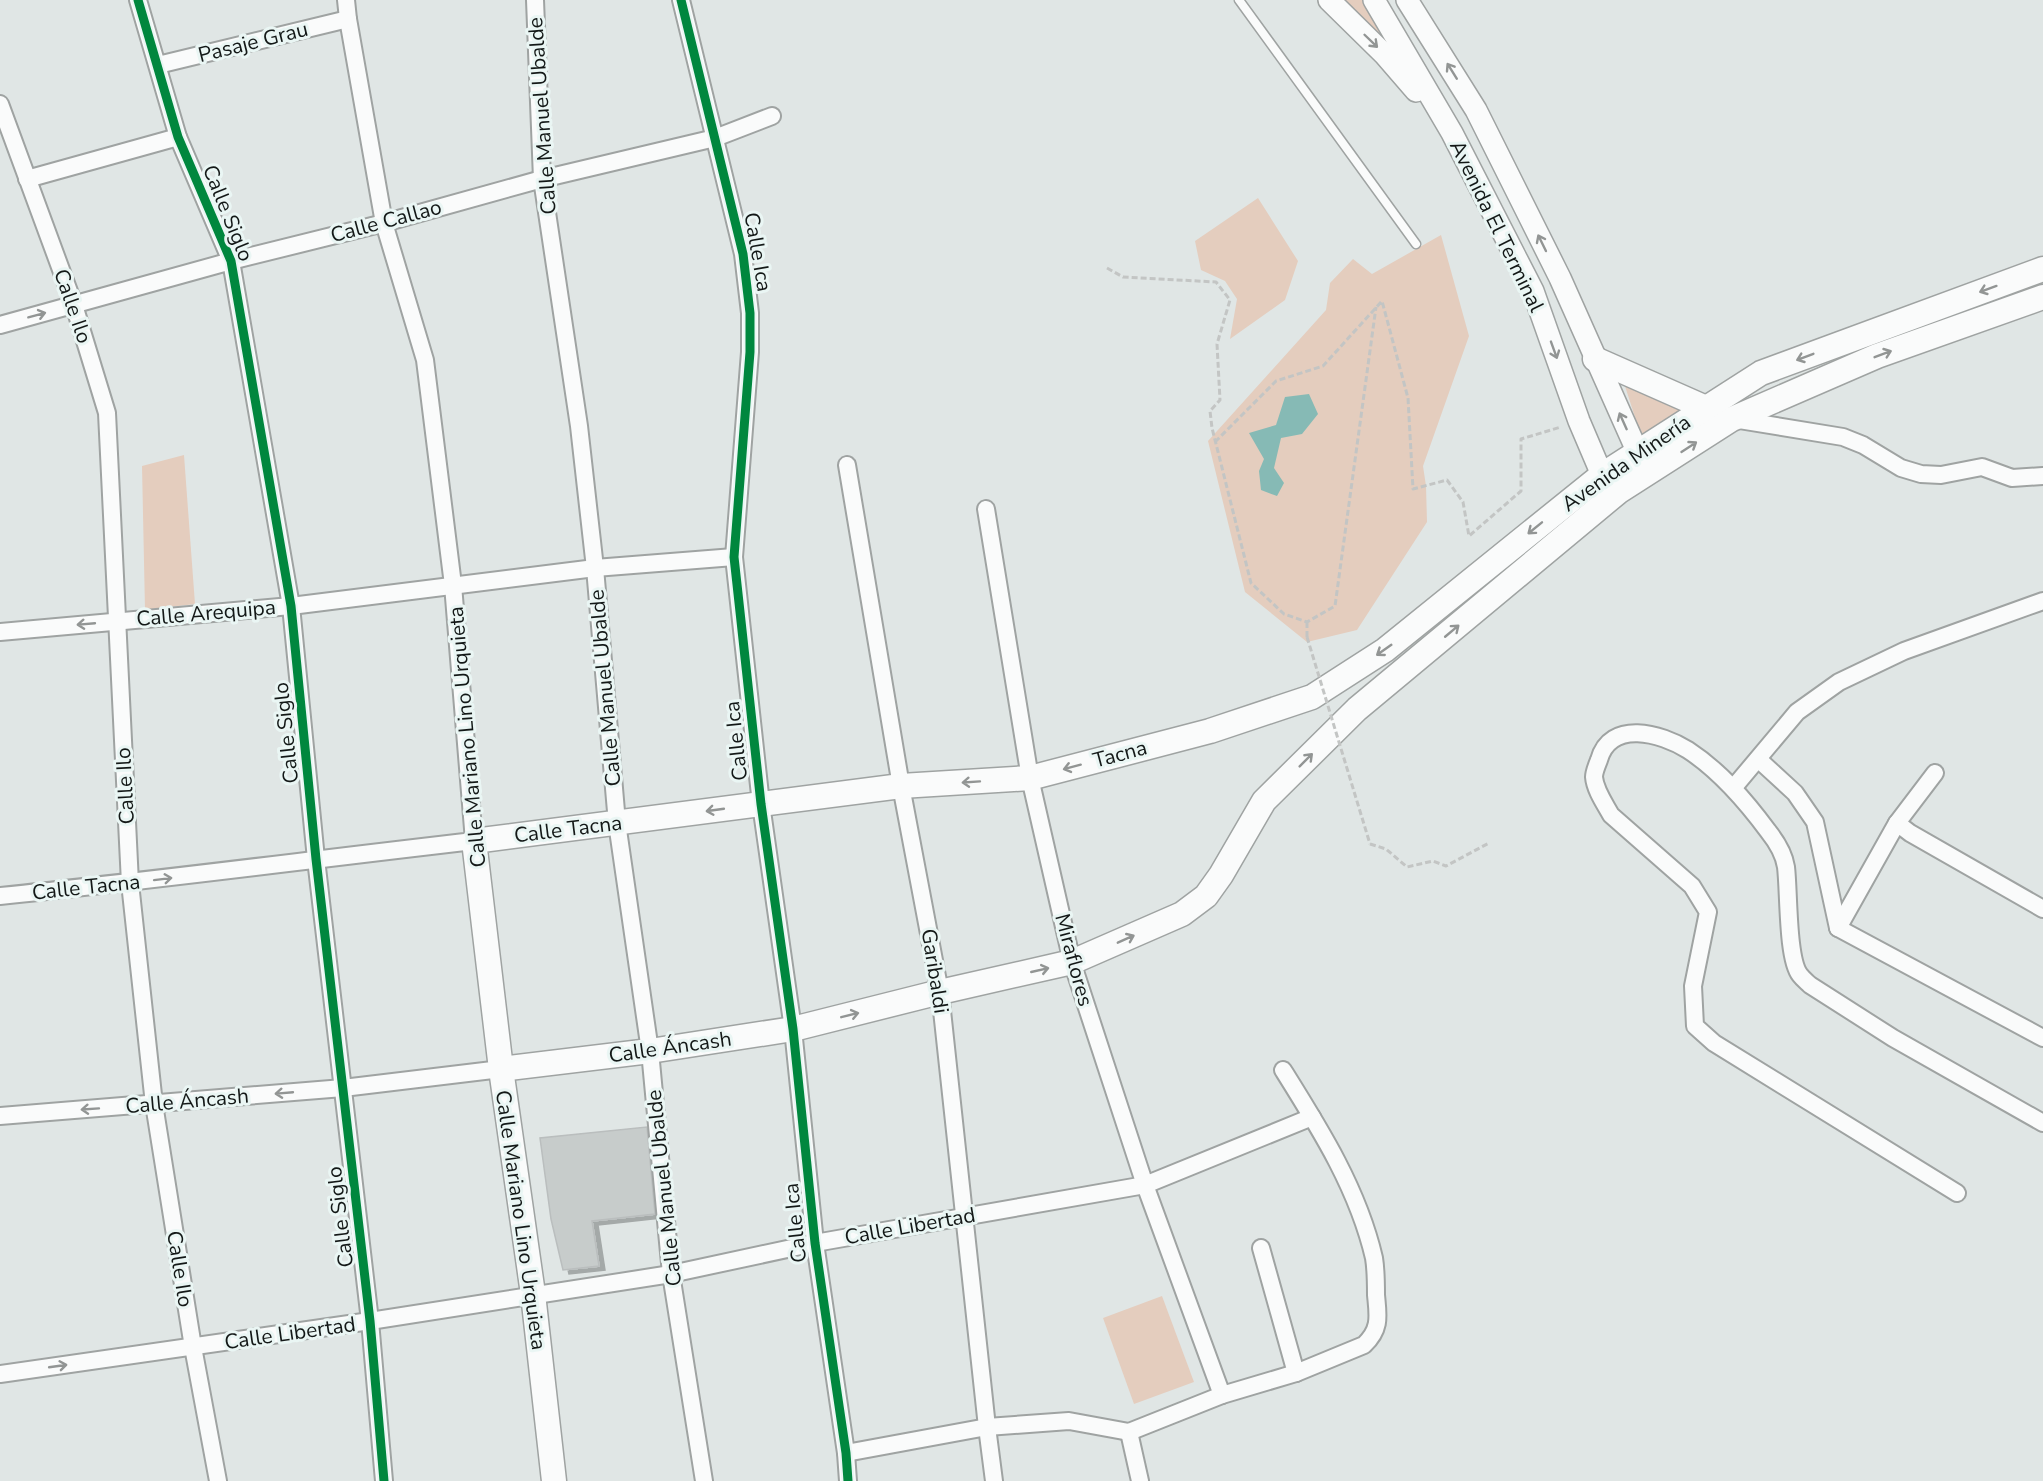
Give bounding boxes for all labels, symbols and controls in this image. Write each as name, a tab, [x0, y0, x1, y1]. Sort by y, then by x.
street label: Pasaje Grau	[195, 15, 311, 69]
street label: Calle Manuel Ubalde	[521, 16, 563, 216]
one-way arrow	[1364, 34, 1379, 48]
one-way arrow	[1445, 63, 1457, 80]
street label: Avenida El Terminal	[1443, 135, 1551, 317]
street label: Calle Siglo	[196, 161, 260, 265]
street label: Calle Callao	[327, 193, 445, 249]
street label: Calle Ica	[737, 210, 779, 294]
one-way arrow	[1536, 235, 1548, 253]
street label: Calle Ilo	[47, 265, 99, 347]
one-way arrow	[1979, 285, 1998, 296]
one-way arrow	[27, 309, 46, 321]
one-way arrow	[1549, 340, 1560, 359]
one-way arrow	[1873, 348, 1892, 359]
one-way arrow	[1796, 352, 1815, 363]
street label: Avenida Minería	[1556, 408, 1696, 518]
one-way arrow	[1617, 412, 1629, 430]
one-way arrow	[1680, 441, 1696, 453]
one-way arrow	[1528, 521, 1544, 534]
street label: Calle Manuel Ubalde	[582, 588, 628, 788]
street label: Calle Arequipa	[135, 593, 277, 633]
street label: Calle Mariano Lino Urquieta	[442, 605, 492, 869]
one-way arrow	[77, 619, 97, 630]
one-way arrow	[1444, 624, 1460, 637]
one-way arrow	[1376, 644, 1392, 656]
street label: Calle Siglo	[267, 681, 305, 785]
street label: Calle Ica	[718, 700, 754, 782]
street label: Tacna	[1090, 733, 1150, 775]
street label: Calle Ilo	[109, 747, 141, 825]
one-way arrow	[1299, 752, 1313, 767]
one-way arrow	[1063, 761, 1082, 773]
one-way arrow	[962, 776, 982, 787]
one-way arrow	[706, 804, 725, 815]
street label: Calle Tacna	[512, 808, 624, 850]
street label: Calle Tacna	[30, 867, 142, 907]
one-way arrow	[152, 873, 172, 884]
street label: Miraflores	[1048, 911, 1100, 1009]
street label: Garibaldi	[914, 927, 956, 1015]
one-way arrow	[1116, 933, 1134, 944]
one-way arrow	[1030, 963, 1049, 975]
one-way arrow	[840, 1008, 859, 1020]
street label: Calle Áncash	[607, 1025, 733, 1069]
street label: Calle Áncash	[124, 1082, 250, 1120]
one-way arrow	[275, 1088, 295, 1099]
street label: Calle Mariano Lino Urquieta	[489, 1088, 553, 1352]
street label: Calle Manuel Ubalde	[640, 1088, 688, 1288]
one-way arrow	[81, 1103, 101, 1114]
street label: Calle Siglo	[320, 1165, 360, 1269]
street label: Calle Ica	[777, 1182, 813, 1264]
street label: Calle Libertad	[842, 1201, 978, 1251]
street label: Calle Ilo	[160, 1229, 200, 1309]
street label: Calle Libertad	[223, 1310, 357, 1356]
one-way arrow	[48, 1360, 67, 1371]

